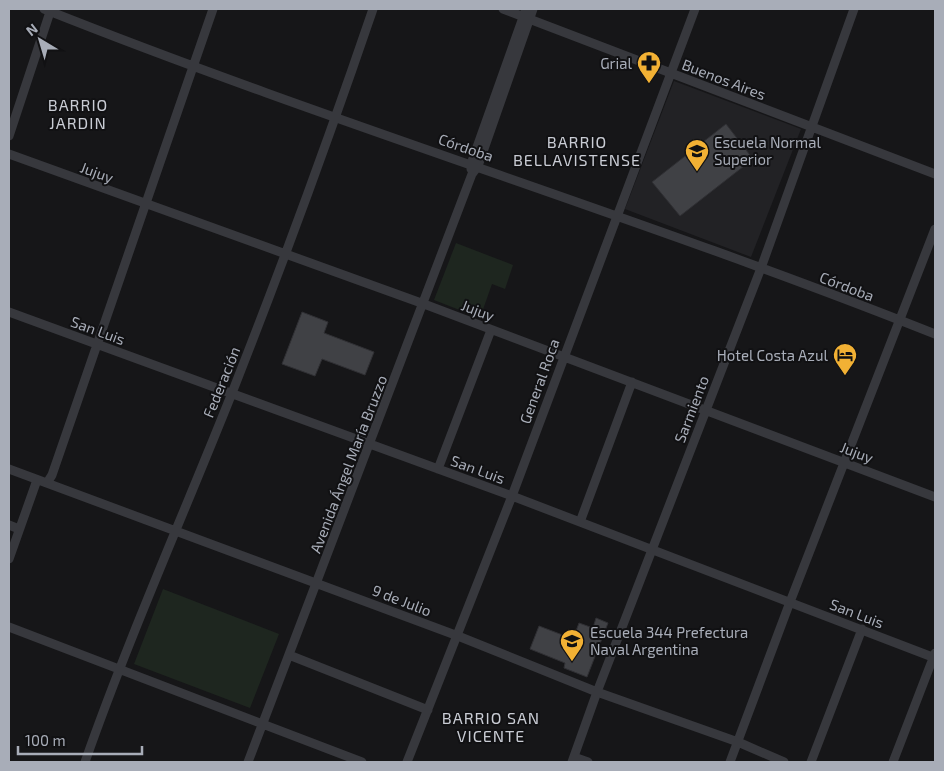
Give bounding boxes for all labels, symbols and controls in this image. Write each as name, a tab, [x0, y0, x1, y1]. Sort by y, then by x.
north arrow	[15, 15, 65, 65]
text: N	[22, 20, 41, 39]
pharmacy icon: Grial	[636, 50, 662, 84]
place label: Grial	[600, 54, 633, 72]
street label: Buenos Aires	[680, 55, 768, 103]
district label: BARRIO JARDIN	[48, 95, 108, 132]
street label: Córdoba	[436, 129, 496, 165]
district label: BARRIO BELLAVISTENSE	[513, 132, 641, 169]
place label: Escuela Normal Superior	[714, 133, 821, 168]
school or university icon: Escuela Normal Superior	[684, 138, 710, 172]
street label: Jujuy	[78, 158, 116, 187]
street label: Córdoba	[817, 267, 877, 305]
street label: Jujuy	[459, 296, 497, 325]
street label: San Luis	[68, 312, 128, 348]
street label: General Roca	[515, 336, 563, 426]
hotel icon: Hotel Costa Azul	[832, 342, 858, 376]
street label: Federación	[199, 344, 243, 420]
place label: Hotel Costa Azul	[717, 346, 829, 364]
street label: Avenida Ángel María Bruzzo	[306, 372, 390, 556]
street label: Sarmiento	[670, 373, 712, 445]
street label: Jujuy	[838, 438, 876, 467]
street label: San Luis	[448, 451, 508, 487]
street label: 9 de Julio	[370, 580, 434, 620]
street label: San Luis	[827, 595, 887, 631]
place label: Escuela 344 Prefectura Naval Argentina	[590, 623, 748, 658]
school or university icon: Escuela 344 Prefectura Naval Argentina	[559, 628, 585, 662]
district label: BARRIO SAN VICENTE	[442, 708, 540, 745]
scale bar	[18, 724, 141, 756]
text: 100 m	[25, 731, 66, 749]

